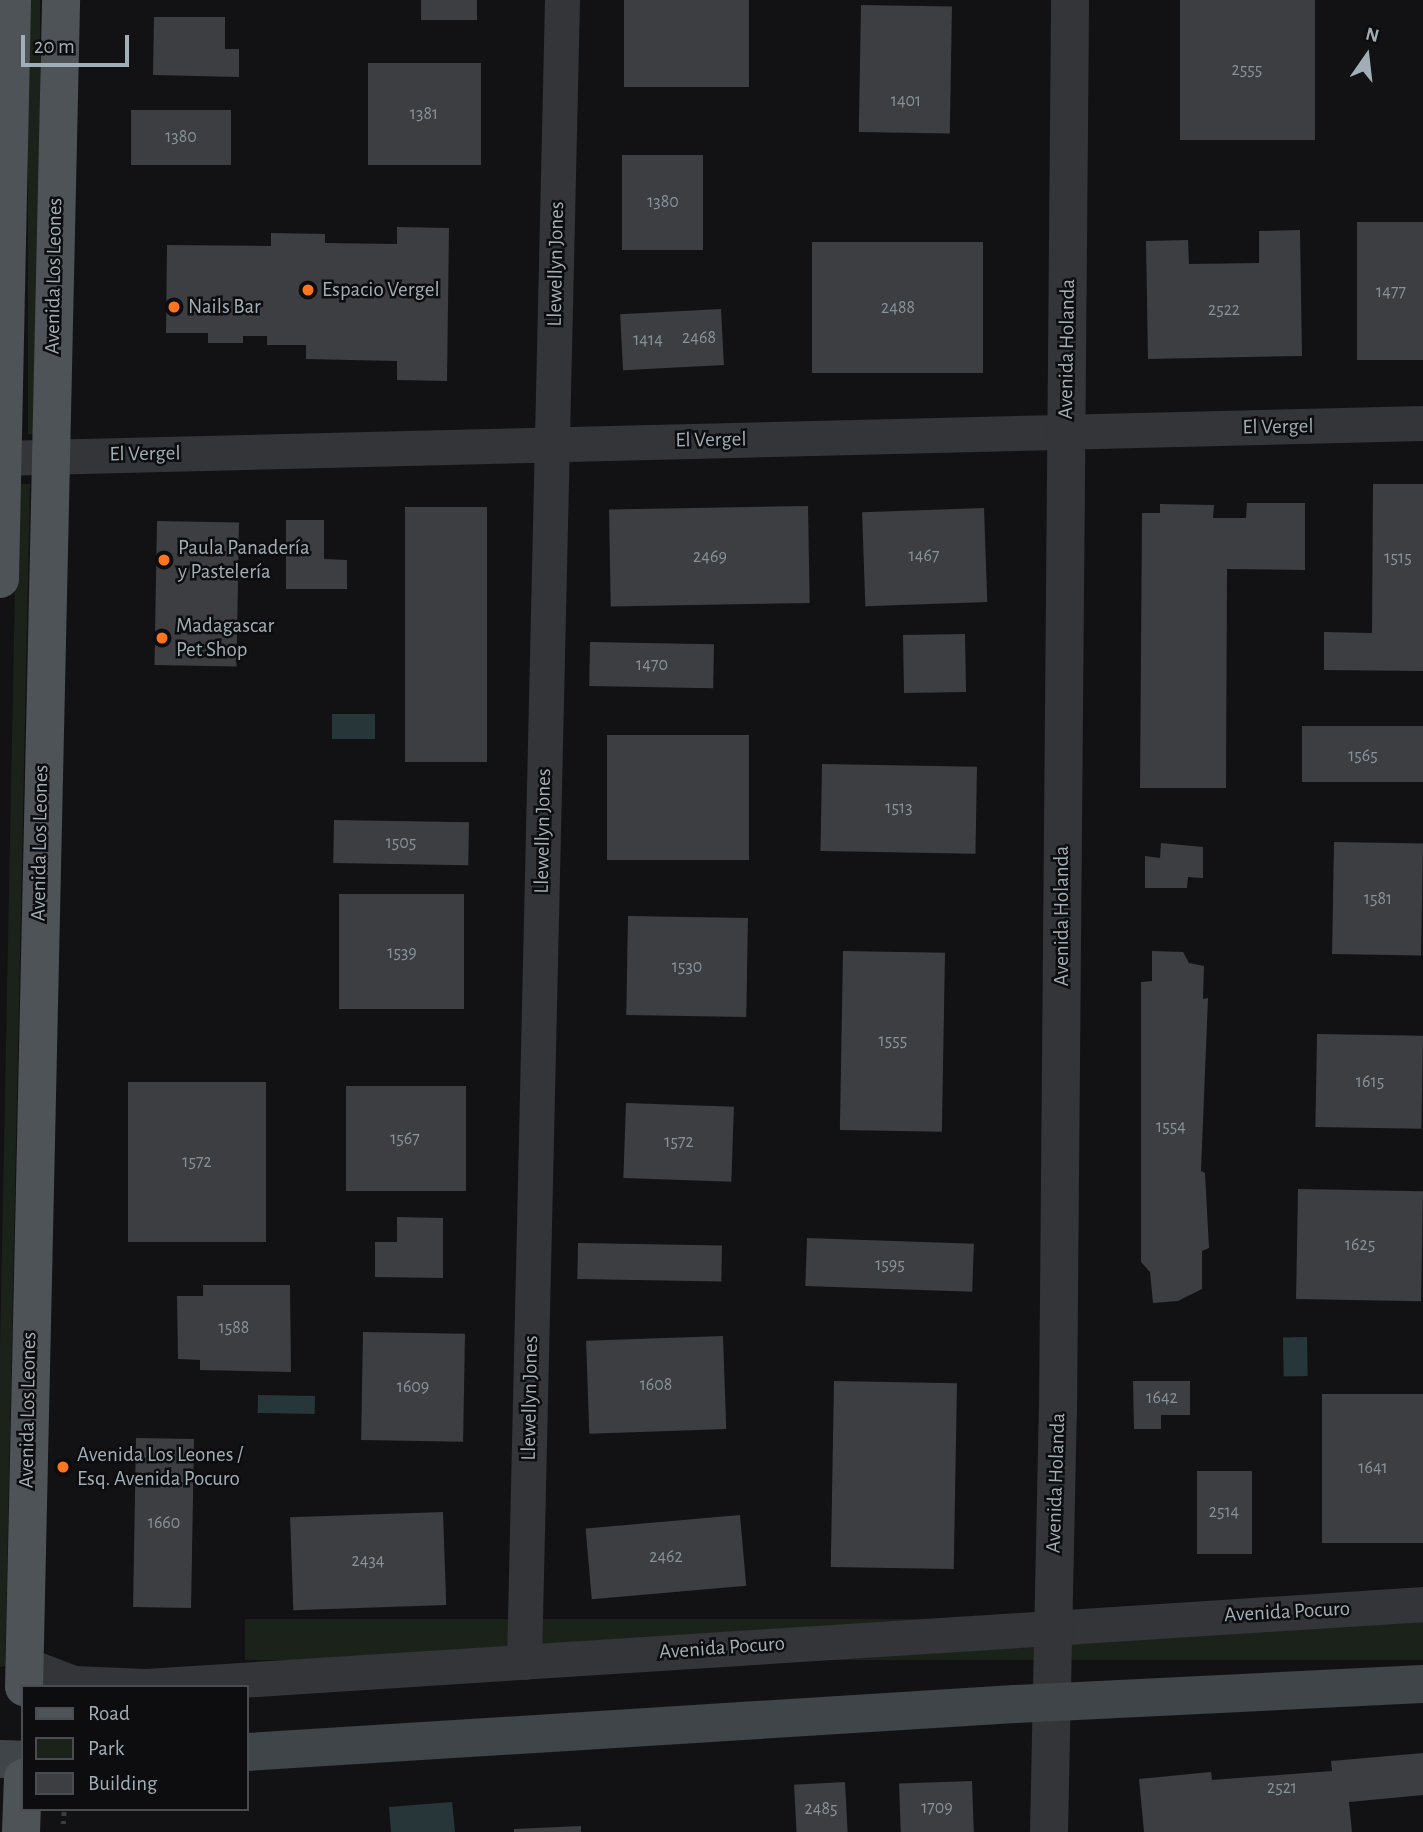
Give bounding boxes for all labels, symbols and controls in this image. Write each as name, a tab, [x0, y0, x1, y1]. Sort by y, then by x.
scale bar	[24, 21, 133, 65]
north arrow	[1332, 21, 1402, 91]
text: N	[1363, 24, 1381, 46]
text: 20 m	[34, 36, 75, 57]
house number: 2555	[1232, 59, 1262, 81]
house number: 1401	[891, 90, 921, 112]
house number: 1381	[410, 103, 438, 125]
house number: 1380	[165, 126, 197, 148]
house number: 1380	[647, 191, 679, 213]
street label: Avenida Los Leones	[40, 198, 68, 354]
street label: Llewellyn Jones	[542, 201, 570, 327]
place label: Espacio Vergel	[322, 277, 440, 303]
street label: Avenida Holanda	[1053, 279, 1081, 419]
house number: 1477	[1376, 281, 1406, 303]
marker: Espacio Vergel	[300, 282, 316, 298]
place label: Nails Bar	[188, 294, 261, 320]
house number: 2488	[881, 297, 915, 319]
marker: Nails Bar	[166, 299, 182, 315]
house number: 2522	[1208, 299, 1240, 321]
house number: 2468	[682, 327, 716, 349]
house number: 1414	[633, 329, 663, 351]
street label: El Vergel	[1242, 414, 1314, 440]
street label: El Vergel	[675, 427, 747, 453]
street label: El Vergel	[109, 441, 181, 467]
place label: Paula Panadería y Pastelería	[178, 535, 310, 585]
house number: 1467	[909, 545, 939, 567]
house number: 2469	[693, 546, 727, 568]
house number: 1515	[1384, 547, 1412, 569]
marker: Paula Panadería y Pastelería	[156, 552, 172, 568]
place label: Madagascar Pet Shop	[176, 613, 274, 663]
marker: Madagascar Pet Shop	[154, 630, 170, 646]
house number: 1470	[636, 654, 668, 676]
house number: 1565	[1348, 745, 1378, 767]
street label: Avenida Los Leones	[26, 765, 54, 921]
street label: Llewellyn Jones	[529, 768, 557, 894]
house number: 1513	[885, 797, 913, 819]
house number: 1505	[386, 832, 416, 854]
street label: Avenida Holanda	[1049, 846, 1075, 986]
house number: 1581	[1364, 888, 1392, 910]
house number: 1539	[387, 942, 417, 964]
house number: 1530	[672, 956, 702, 978]
house number: 1555	[879, 1030, 907, 1052]
house number: 1615	[1356, 1071, 1384, 1093]
house number: 1554	[1156, 1116, 1186, 1138]
house number: 1567	[390, 1128, 420, 1150]
house number: 1572	[664, 1131, 694, 1153]
house number: 1572	[182, 1151, 212, 1173]
house number: 1625	[1345, 1234, 1375, 1256]
house number: 1595	[875, 1254, 905, 1276]
house number: 1588	[219, 1317, 249, 1339]
street label: Avenida Los Leones	[14, 1332, 42, 1488]
street label: Llewellyn Jones	[516, 1335, 544, 1461]
house number: 1608	[640, 1374, 672, 1396]
house number: 1609	[397, 1376, 429, 1398]
house number: 1642	[1146, 1387, 1178, 1409]
street label: Avenida Holanda	[1041, 1412, 1071, 1554]
place label: Avenida Los Leones / Esq. Avenida Pocuro	[77, 1442, 243, 1492]
house number: 1641	[1358, 1457, 1388, 1479]
marker: Avenida Los Leones / Esq. Avenida Pocuro	[55, 1459, 71, 1475]
house number: 2514	[1209, 1501, 1239, 1523]
house number: 1660	[148, 1512, 180, 1534]
house number: 2462	[649, 1546, 683, 1568]
house number: 2434	[352, 1550, 384, 1572]
street label: Avenida Pocuro	[1223, 1596, 1351, 1628]
street label: Avenida Pocuro	[658, 1631, 786, 1665]
legend	[21, 1685, 248, 1811]
text: Road	[88, 1703, 130, 1724]
text: Park	[88, 1738, 124, 1759]
text: Building	[88, 1773, 157, 1794]
house number: 2521	[1267, 1777, 1297, 1799]
house number: 1709	[921, 1797, 953, 1819]
house number: 2485	[805, 1798, 837, 1820]

